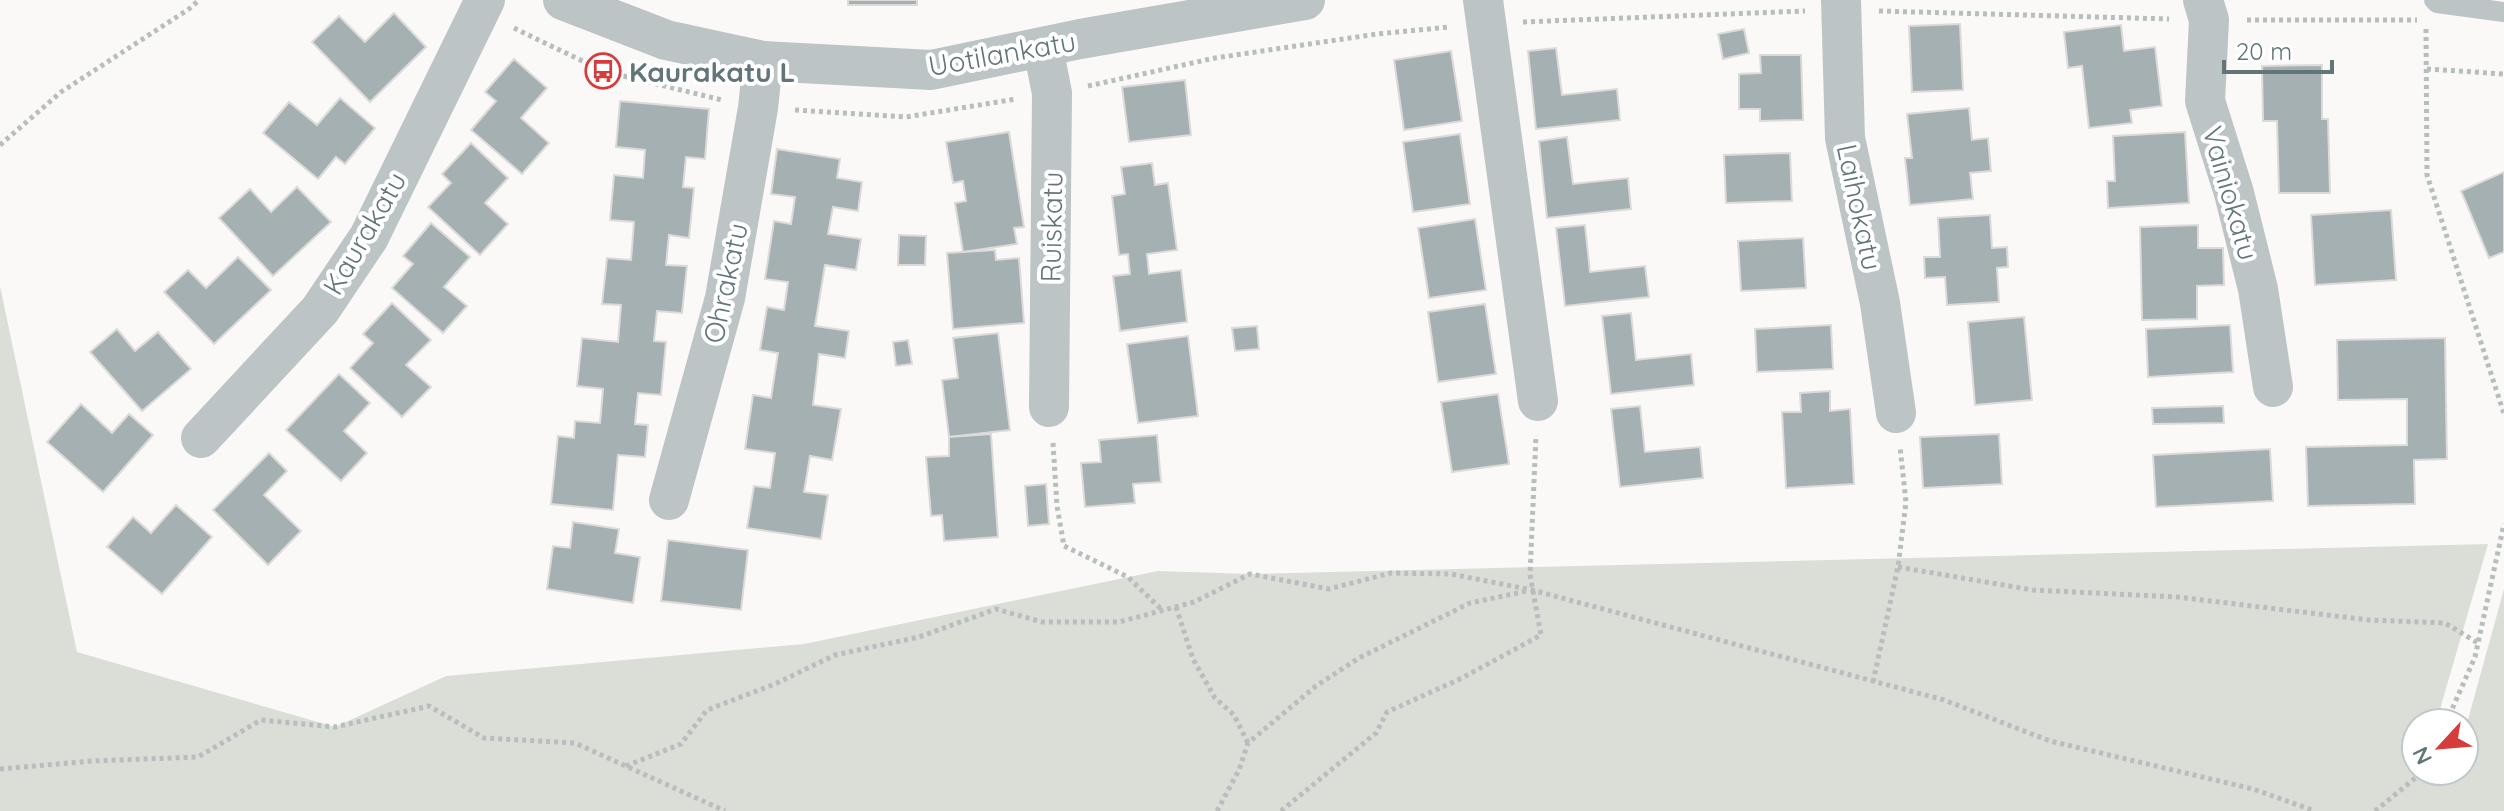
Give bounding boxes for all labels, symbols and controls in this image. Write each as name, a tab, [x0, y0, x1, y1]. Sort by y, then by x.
street label: Uotilankatu	[925, 23, 1079, 83]
scale bar	[2224, 24, 2332, 74]
text: 20 m	[2236, 36, 2292, 66]
bus stop icon: Kaurakatu L	[584, 52, 622, 90]
place label: Kaurakatu L	[629, 54, 795, 89]
street label: Vainiokatu	[2195, 122, 2267, 264]
street label: Laihokatu	[1830, 141, 1890, 273]
street label: Kaurakatu	[315, 165, 413, 301]
street label: Ruiskatu	[1033, 171, 1069, 283]
street label: Ohrakatu	[695, 220, 755, 346]
north arrow	[2400, 707, 2480, 787]
text: N	[2406, 742, 2438, 769]

